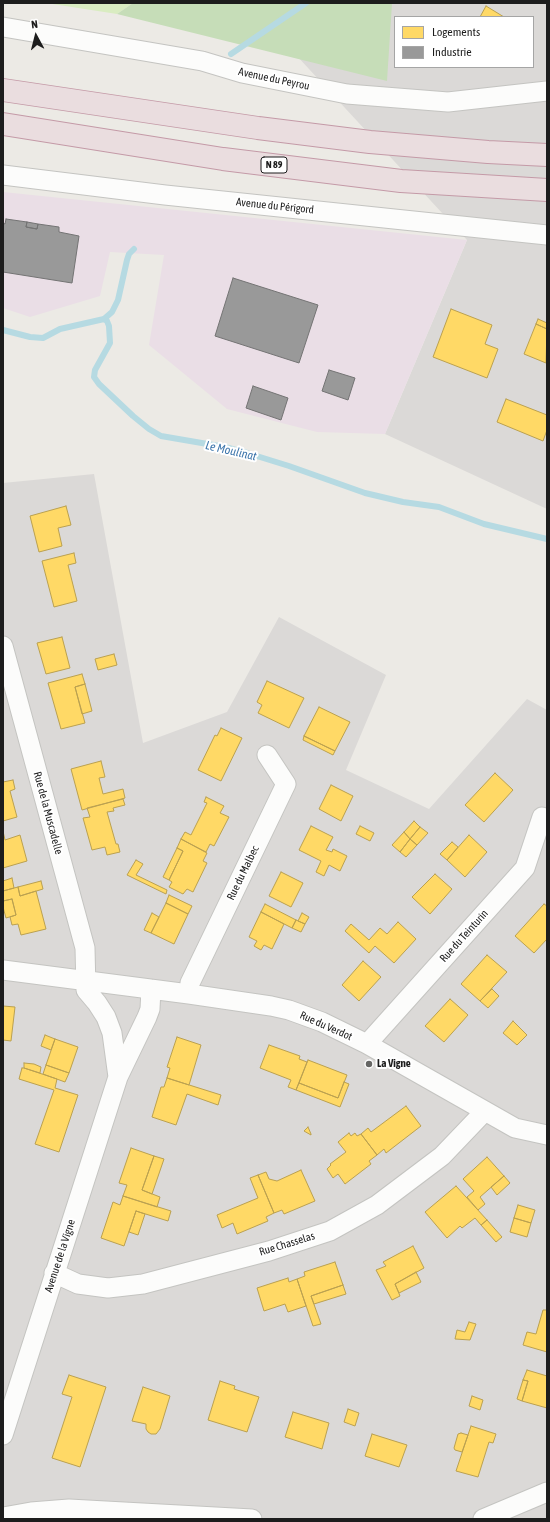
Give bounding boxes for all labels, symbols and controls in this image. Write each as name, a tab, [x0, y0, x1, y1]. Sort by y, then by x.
north arrow	[16, 16, 56, 56]
legend	[394, 16, 534, 68]
text: N	[31, 18, 38, 30]
text: Logements	[432, 25, 480, 39]
text: Industrie	[432, 45, 472, 59]
street label: Avenue du Peyrou	[237, 65, 311, 93]
road number: N 89	[261, 157, 287, 173]
street label: Avenue du Périgord	[235, 195, 315, 217]
water label: Le Moulinat	[204, 438, 258, 464]
street label: Rue de la Muscadelle	[31, 770, 65, 856]
street label: Rue du Malbec	[224, 844, 262, 902]
street label: Rue du Teinturin	[437, 907, 491, 965]
street label: Rue du Verdot	[298, 1009, 354, 1043]
place label: La Vigne	[377, 1057, 411, 1071]
marker: La Vigne	[364, 1059, 374, 1069]
street label: Avenue de la Vigne	[42, 1218, 78, 1294]
street label: Rue Chasselas	[258, 1229, 316, 1259]

